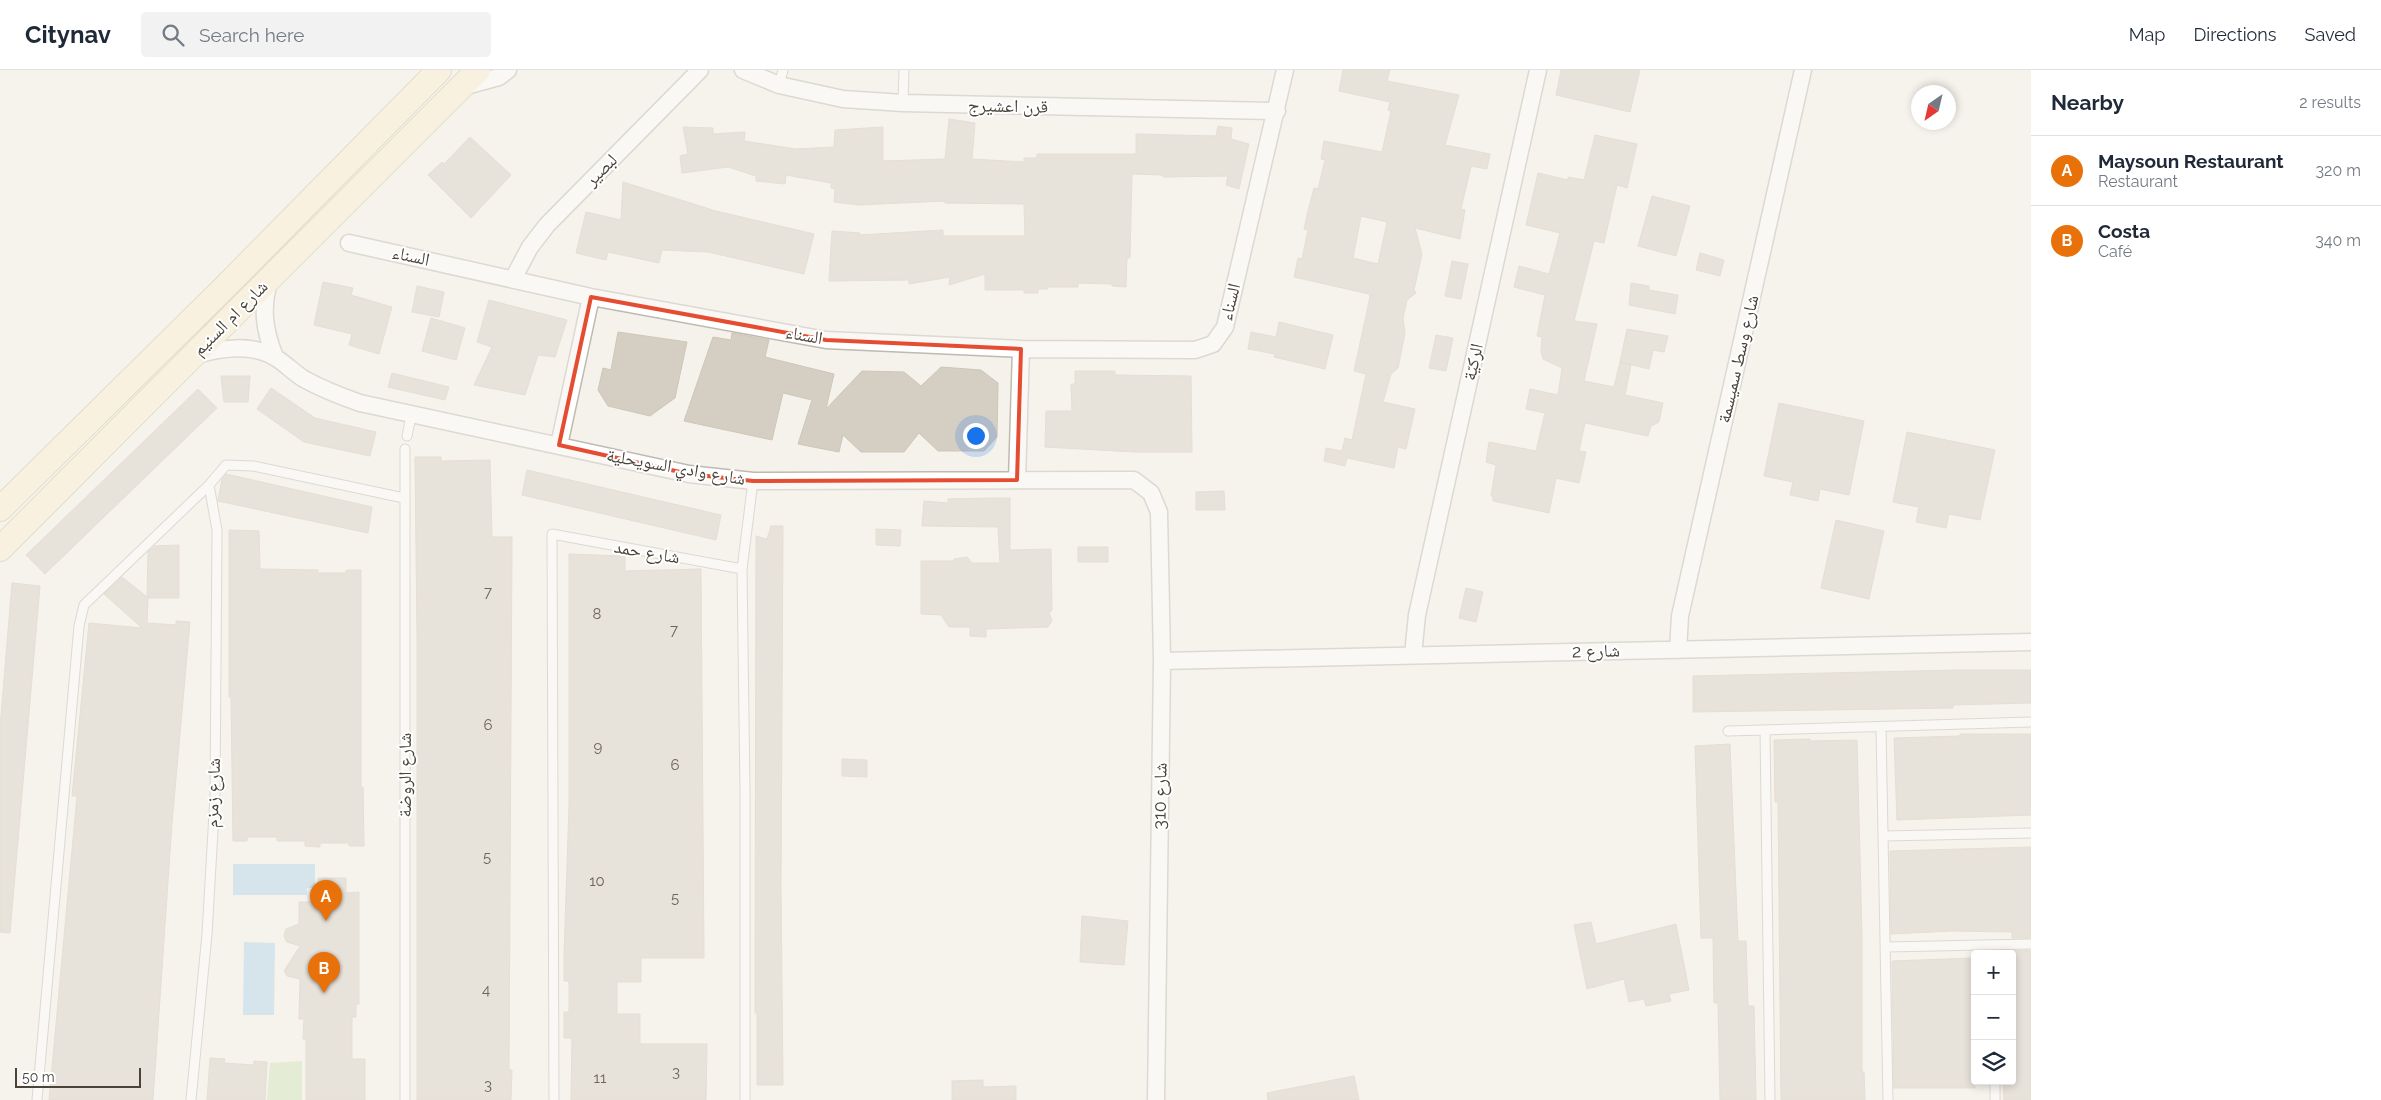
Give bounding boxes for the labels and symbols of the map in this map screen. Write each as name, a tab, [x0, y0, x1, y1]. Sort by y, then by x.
north arrow	[1911, 85, 1956, 130]
street label: قرن اعشيرج	[968, 94, 1048, 119]
street label: لبصير	[579, 149, 621, 191]
street label: السناء	[390, 241, 432, 270]
street label: شارع ام السنيم	[188, 276, 273, 361]
street label: السناء	[1215, 281, 1244, 323]
street label: شارع وسط سميسمة	[1713, 293, 1763, 425]
street label: السناء	[784, 321, 824, 348]
street label: الركيّة	[1458, 341, 1487, 383]
your location	[963, 423, 989, 449]
street label: شارع وادي السويحلية	[604, 444, 747, 494]
street label: شارع حمد	[612, 535, 682, 569]
house number: 7	[484, 583, 492, 601]
house number: 8	[593, 605, 602, 623]
house number: 7	[670, 621, 678, 639]
street label: شارع 2	[1572, 640, 1620, 662]
house number: 6	[483, 716, 493, 734]
street label: شارع الروضة	[394, 733, 416, 817]
house number: 9	[594, 738, 603, 756]
house number: 6	[670, 756, 680, 774]
street label: شارع زمزم	[201, 758, 226, 828]
street label: شارع 310	[1148, 762, 1172, 830]
house number: 5	[483, 848, 491, 866]
house number: 10	[589, 872, 605, 890]
pin: A	[310, 880, 342, 921]
house number: 5	[671, 889, 679, 907]
pin: B	[308, 952, 340, 993]
house number: 4	[482, 981, 490, 999]
house number: 3	[672, 1063, 680, 1081]
scale bar	[15, 1065, 141, 1088]
house number: 11	[594, 1069, 607, 1087]
house number: 3	[484, 1076, 492, 1094]

